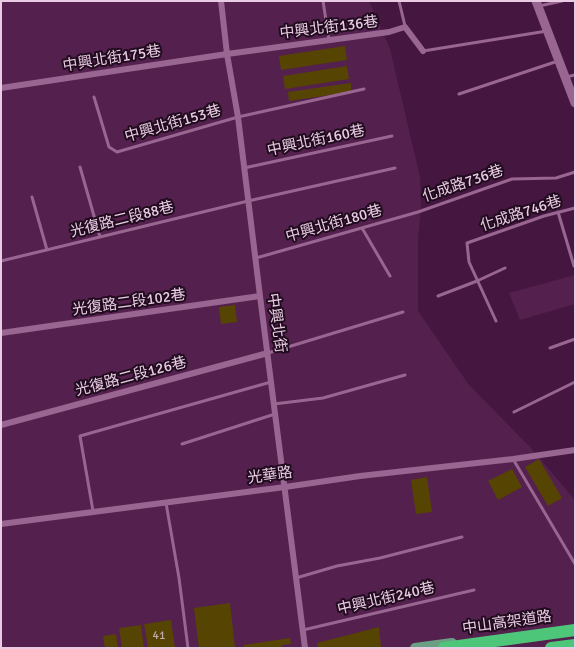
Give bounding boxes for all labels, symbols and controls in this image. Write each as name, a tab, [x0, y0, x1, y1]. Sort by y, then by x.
street label: 中興北街136巷	[279, 13, 379, 43]
street label: 中興北街175巷	[62, 42, 162, 76]
street label: 中興北街153巷	[123, 102, 223, 146]
street label: 中興北街160巷	[266, 122, 366, 160]
street label: 化成路736巷	[420, 162, 506, 206]
street label: 化成路746巷	[478, 192, 564, 236]
street label: 光復路二段88巷	[68, 198, 176, 242]
street label: 中興北街180巷	[284, 202, 384, 246]
street label: 光復路二段102巷	[71, 286, 187, 320]
street label: 中興北街	[263, 292, 289, 354]
street label: 光復路二段126巷	[73, 354, 189, 400]
street label: 光華路	[246, 464, 294, 488]
street label: 中興北街240巷	[336, 579, 436, 619]
street label: 中山高架道路	[461, 608, 553, 638]
house number: 41	[153, 629, 165, 643]

